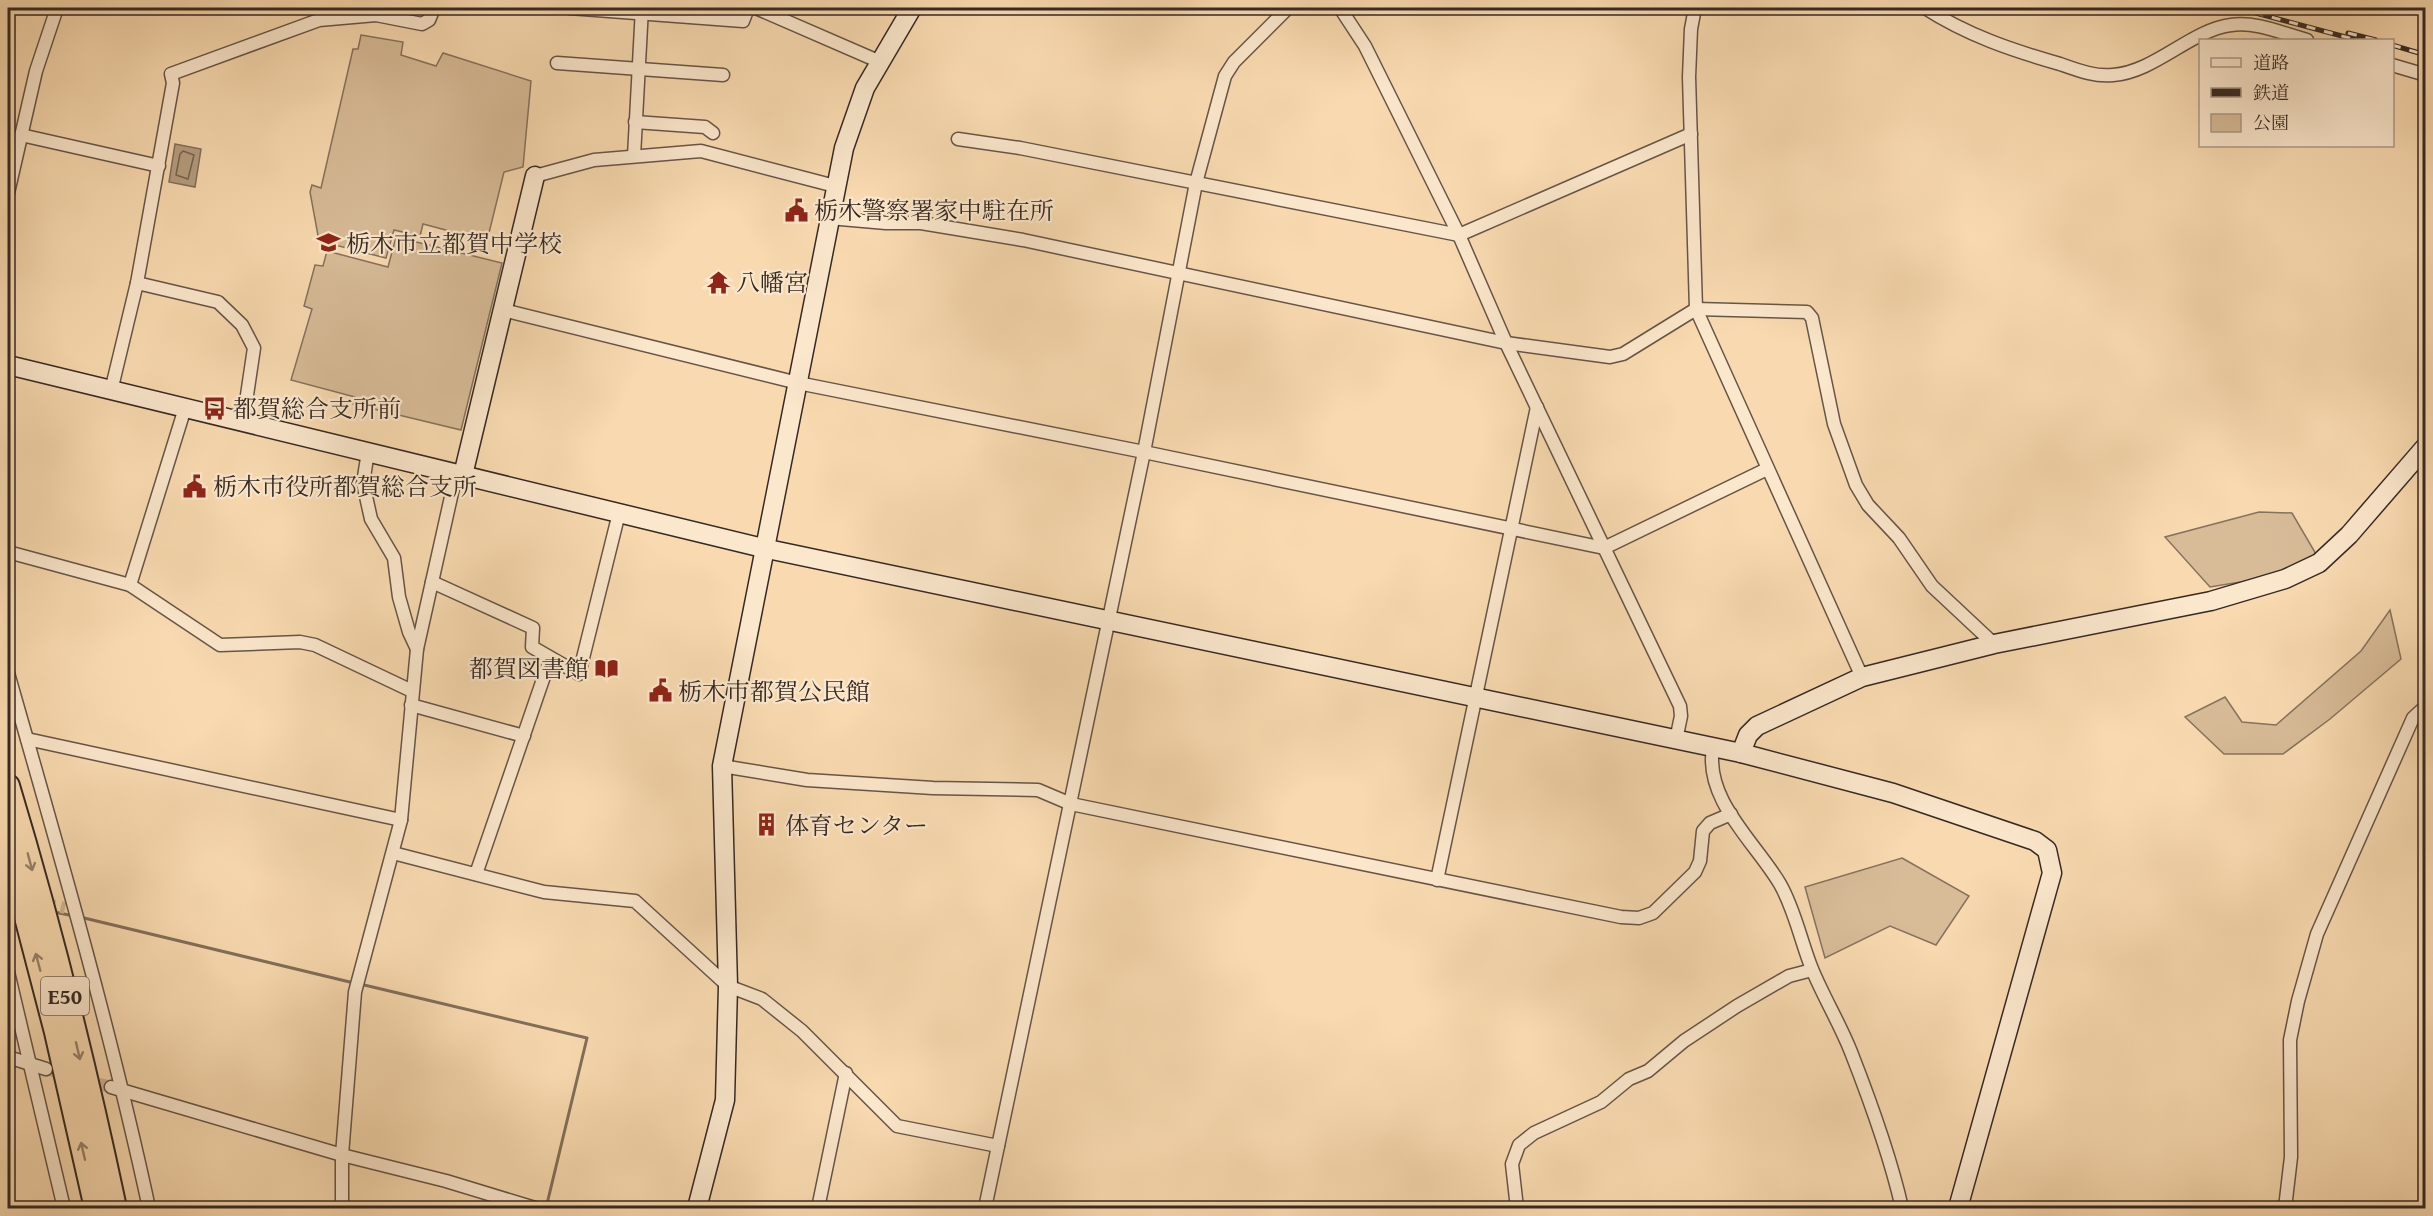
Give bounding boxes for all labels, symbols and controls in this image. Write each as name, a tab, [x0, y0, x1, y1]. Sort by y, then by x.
legend	[2199, 39, 2394, 147]
text: 道路	[2253, 49, 2289, 76]
text: 鉄道	[2253, 79, 2289, 106]
text: 公園	[2253, 109, 2289, 136]
place label: 栃木警察署家中駐在所	[814, 193, 1054, 228]
public building icon: 栃木警察署家中駐在所	[783, 197, 809, 223]
place label: 栃木市立都賀中学校	[346, 226, 562, 261]
school or university icon: 栃木市立都賀中学校	[315, 230, 341, 256]
place label: 八幡宮	[736, 265, 808, 300]
temple icon: 八幡宮	[705, 269, 731, 295]
place label: 都賀総合支所前	[233, 391, 401, 426]
bus stop icon: 都賀総合支所前	[202, 395, 228, 421]
place label: 栃木市役所都賀総合支所	[213, 469, 477, 504]
public building icon: 栃木市役所都賀総合支所	[182, 473, 208, 499]
place label: 都賀図書館	[469, 651, 589, 686]
library icon: 都賀図書館	[594, 655, 620, 681]
place label: 栃木市都賀公民館	[678, 674, 870, 709]
public building icon: 栃木市都賀公民館	[647, 678, 673, 704]
place label: 体育センター	[785, 808, 928, 843]
building icon: 体育センター	[754, 812, 780, 838]
one-way arrow	[25, 852, 36, 871]
one-way arrow	[31, 953, 43, 972]
road number: E50	[41, 977, 89, 1015]
one-way arrow	[73, 1041, 85, 1060]
one-way arrow	[77, 1142, 88, 1162]

